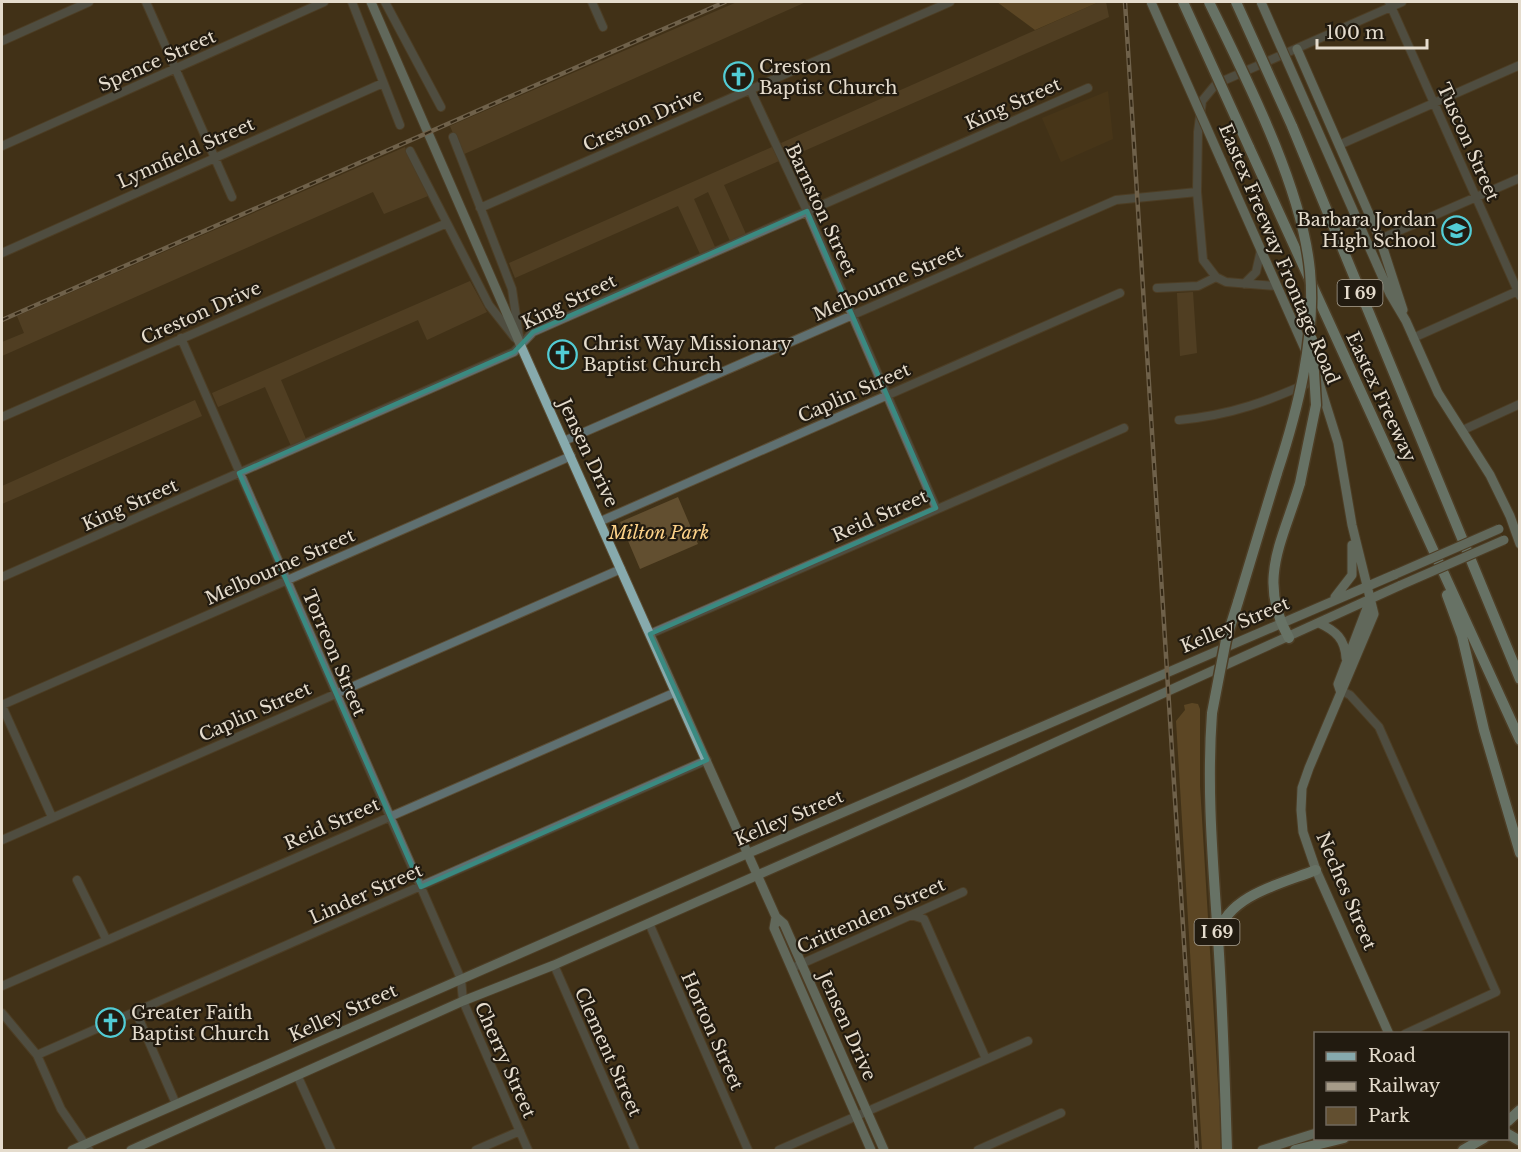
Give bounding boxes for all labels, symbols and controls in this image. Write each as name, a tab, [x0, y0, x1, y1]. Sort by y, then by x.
scale bar	[1317, 12, 1426, 50]
text: 100 m	[1326, 22, 1384, 44]
street label: Spence Street	[95, 25, 219, 97]
place label: Creston Baptist Church	[759, 56, 897, 99]
church icon: Creston Baptist Church	[722, 61, 754, 93]
street label: King Street	[962, 73, 1064, 135]
street label: Tuscon Street	[1432, 80, 1504, 205]
street label: Creston Drive	[580, 84, 706, 156]
street label: Lynnfield Street	[114, 113, 258, 193]
street label: Eastex Freeway Frontage Road	[1214, 120, 1344, 388]
street label: Barnston Street	[781, 140, 861, 280]
place label: Barbara Jordan High School	[1297, 209, 1436, 252]
school or university icon: Barbara Jordan High School	[1441, 214, 1473, 246]
street label: Melbourne Street	[810, 240, 966, 326]
street label: King Street	[518, 270, 620, 334]
street label: Creston Drive	[138, 277, 264, 349]
road number: I 69	[1338, 280, 1382, 306]
street label: Eastex Freeway	[1341, 328, 1421, 466]
place label: Christ Way Missionary Baptist Church	[583, 333, 792, 376]
church icon: Christ Way Missionary Baptist Church	[546, 338, 578, 370]
street label: Caplin Street	[795, 358, 914, 428]
street label: Jensen Drive	[552, 394, 623, 511]
street label: King Street	[79, 474, 181, 536]
street label: Reid Street	[829, 485, 931, 547]
park label: Milton Park	[608, 522, 709, 544]
street label: Melbourne Street	[202, 524, 358, 610]
street label: Torreon Street	[298, 587, 371, 720]
street label: Kelley Street	[1177, 592, 1293, 658]
street label: Caplin Street	[196, 677, 315, 747]
street label: Kelley Street	[731, 785, 847, 851]
street label: Reid Street	[281, 793, 383, 855]
street label: Neches Street	[1311, 829, 1381, 953]
street label: Linder Street	[306, 859, 426, 929]
street label: Crittenden Street	[794, 873, 949, 959]
road number: I 69	[1194, 919, 1240, 945]
street label: Jensen Drive	[812, 966, 881, 1084]
street label: Horton Street	[676, 969, 748, 1094]
street label: Kelley Street	[286, 979, 401, 1047]
street label: Clement Street	[570, 984, 646, 1120]
street label: Cherry Street	[470, 999, 540, 1122]
place label: Greater Faith Baptist Church	[131, 1002, 269, 1045]
church icon: Greater Faith Baptist Church	[94, 1007, 126, 1039]
legend	[1314, 1032, 1509, 1140]
text: Road	[1368, 1045, 1416, 1067]
text: Railway	[1368, 1075, 1441, 1097]
text: Park	[1368, 1105, 1410, 1127]

